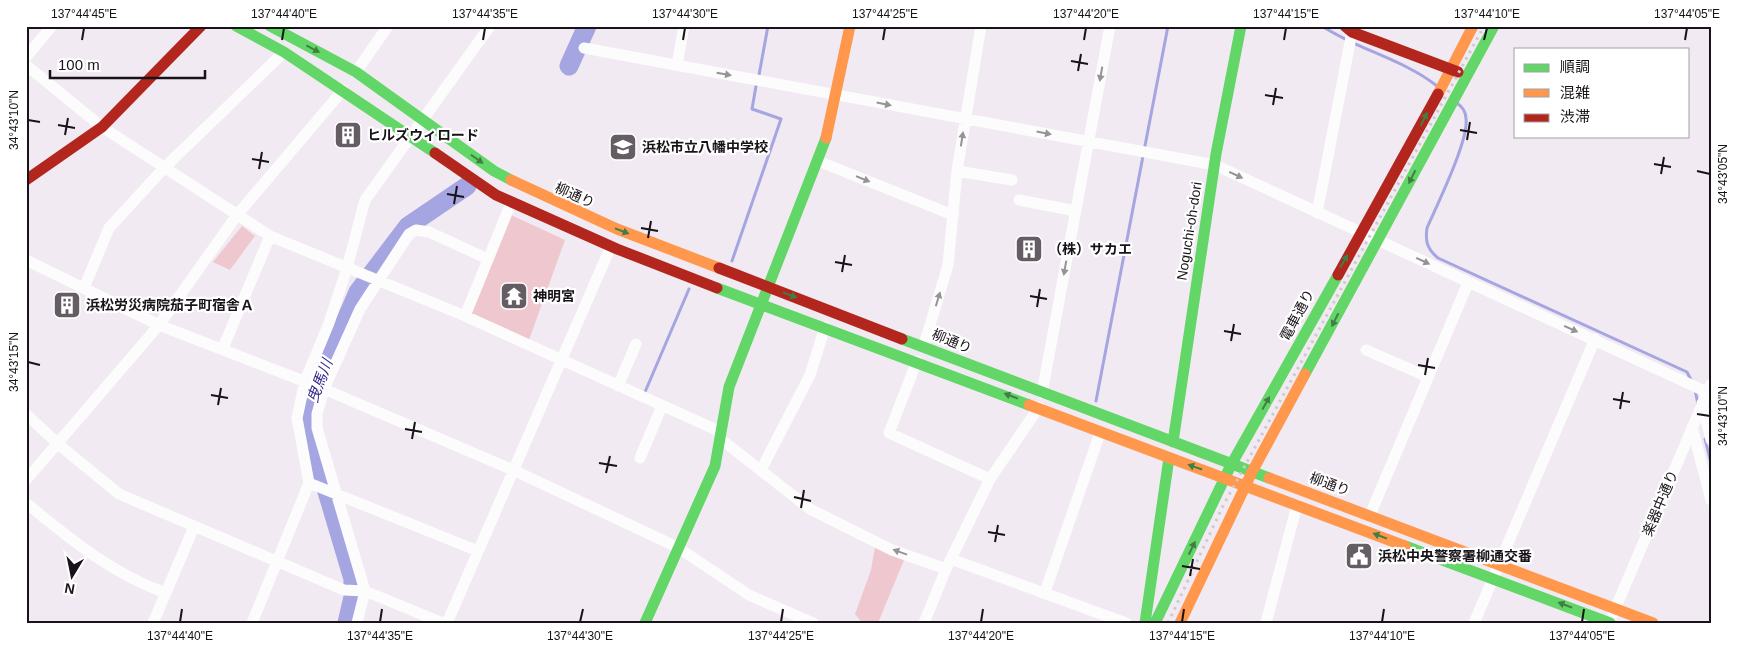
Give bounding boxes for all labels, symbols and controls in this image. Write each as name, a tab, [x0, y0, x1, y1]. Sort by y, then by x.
text: 137°44'45"E	[51, 7, 117, 21]
text: 137°44'40"E	[251, 7, 317, 21]
text: 137°44'35"E	[452, 7, 518, 21]
text: 137°44'30"E	[652, 7, 718, 21]
text: 137°44'25"E	[852, 7, 918, 21]
text: 137°44'20"E	[1053, 7, 1119, 21]
text: 137°44'15"E	[1253, 7, 1319, 21]
text: 137°44'10"E	[1454, 7, 1520, 21]
text: 137°44'05"E	[1654, 7, 1720, 21]
one-way arrow	[306, 45, 320, 53]
scale bar	[50, 48, 205, 80]
legend	[1514, 48, 1690, 138]
text: 100 m	[58, 56, 100, 73]
text: 順調	[1560, 58, 1590, 75]
one-way arrow	[1097, 67, 1105, 83]
one-way arrow	[717, 71, 733, 79]
text: 混雑	[1560, 84, 1590, 101]
text: 34°43'10"N	[7, 90, 21, 150]
one-way arrow	[877, 100, 892, 108]
text: 渋滞	[1560, 108, 1590, 125]
one-way arrow	[1420, 112, 1428, 126]
building icon: ヒルズウィロード	[333, 120, 363, 150]
place label: ヒルズウィロード	[367, 127, 479, 143]
one-way arrow	[1036, 129, 1052, 137]
one-way arrow	[958, 130, 966, 146]
school or university icon: 浜松市立八幡中学校	[608, 132, 638, 162]
place label: 浜松市立八幡中学校	[642, 139, 768, 155]
text: 34°43'05"N	[1716, 144, 1730, 204]
one-way arrow	[470, 154, 484, 164]
one-way arrow	[1408, 169, 1416, 184]
one-way arrow	[1229, 171, 1243, 179]
one-way arrow	[856, 175, 871, 183]
street label: 柳通り	[553, 179, 597, 211]
street label: Noguchi-oh-dori	[1173, 181, 1205, 281]
one-way arrow	[615, 227, 630, 235]
building icon: （株）サカエ	[1014, 234, 1044, 264]
place label: （株）サカエ	[1048, 241, 1132, 257]
one-way arrow	[1340, 254, 1349, 267]
one-way arrow	[1416, 258, 1430, 266]
one-way arrow	[1061, 261, 1069, 277]
temple icon: 神明宮	[499, 281, 529, 311]
street label: 電車通り	[1277, 287, 1317, 343]
place label: 神明宮	[533, 288, 575, 304]
building icon: 浜松労災病院茄子町宿舎Ａ	[52, 290, 82, 320]
one-way arrow	[783, 291, 798, 299]
one-way arrow	[934, 291, 942, 306]
place label: 浜松労災病院茄子町宿舎Ａ	[86, 297, 254, 313]
one-way arrow	[1331, 312, 1339, 327]
one-way arrow	[1564, 325, 1578, 333]
street label: 柳通り	[930, 326, 974, 356]
text: 34°43'15"N	[7, 332, 21, 392]
water label: 曳馬川	[304, 355, 336, 405]
text: 34°43'10"N	[1716, 386, 1730, 446]
one-way arrow	[1003, 392, 1018, 400]
one-way arrow	[1262, 397, 1271, 410]
one-way arrow	[1187, 463, 1202, 471]
street label: 楽器中通り	[1639, 468, 1681, 538]
street label: 柳通り	[1308, 469, 1352, 499]
one-way arrow	[1372, 532, 1387, 540]
one-way arrow	[1188, 540, 1196, 555]
public building icon: 浜松中央警察署柳通交番	[1344, 541, 1374, 571]
one-way arrow	[892, 548, 907, 556]
place label: 浜松中央警察署柳通交番	[1378, 548, 1532, 564]
north arrow	[48, 552, 98, 602]
text: N	[63, 580, 76, 598]
one-way arrow	[1558, 601, 1572, 609]
text: 137°44'40"E	[147, 629, 213, 643]
text: 137°44'35"E	[347, 629, 413, 643]
text: 137°44'30"E	[547, 629, 613, 643]
text: 137°44'25"E	[748, 629, 814, 643]
text: 137°44'20"E	[948, 629, 1014, 643]
text: 137°44'15"E	[1149, 629, 1215, 643]
text: 137°44'10"E	[1349, 629, 1415, 643]
text: 137°44'05"E	[1549, 629, 1615, 643]

